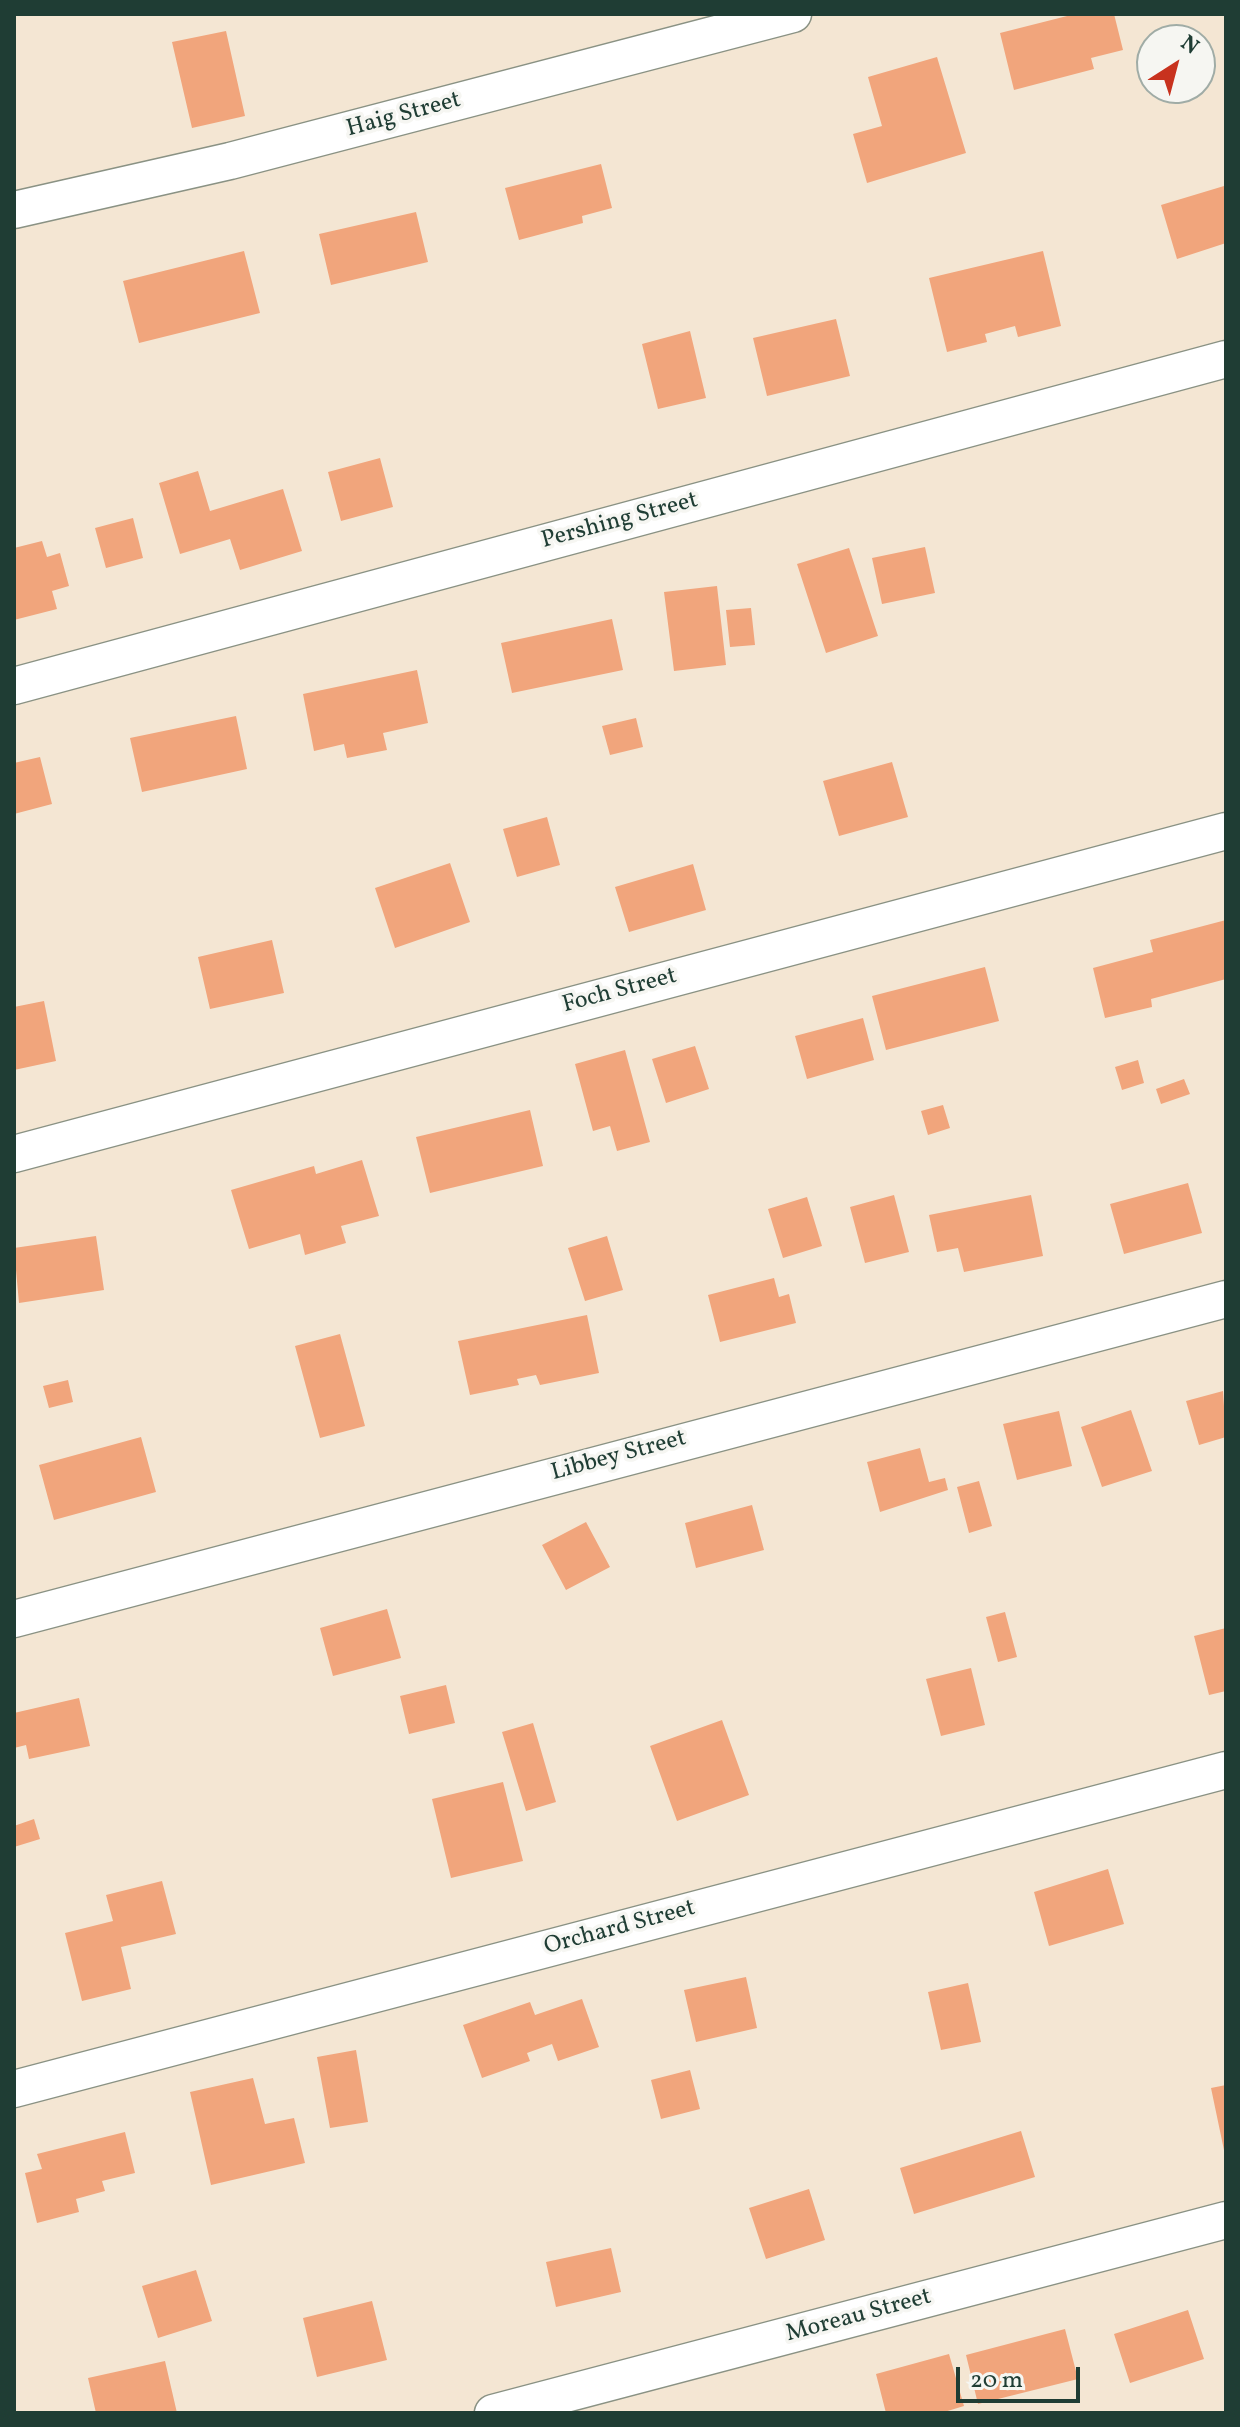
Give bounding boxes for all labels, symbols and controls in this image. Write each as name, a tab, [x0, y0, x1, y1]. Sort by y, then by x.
north arrow	[1136, 24, 1216, 104]
text: N	[1174, 29, 1205, 63]
street label: Haig Street	[344, 87, 464, 145]
street label: Pershing Street	[539, 487, 701, 557]
street label: Foch Street	[560, 963, 680, 1021]
street label: Libbey Street	[548, 1425, 690, 1489]
street label: Orchard Street	[541, 1895, 699, 1963]
street label: Moreau Street	[783, 2284, 935, 2350]
scale bar	[960, 2351, 1084, 2401]
text: 20 m	[970, 2364, 1023, 2398]

